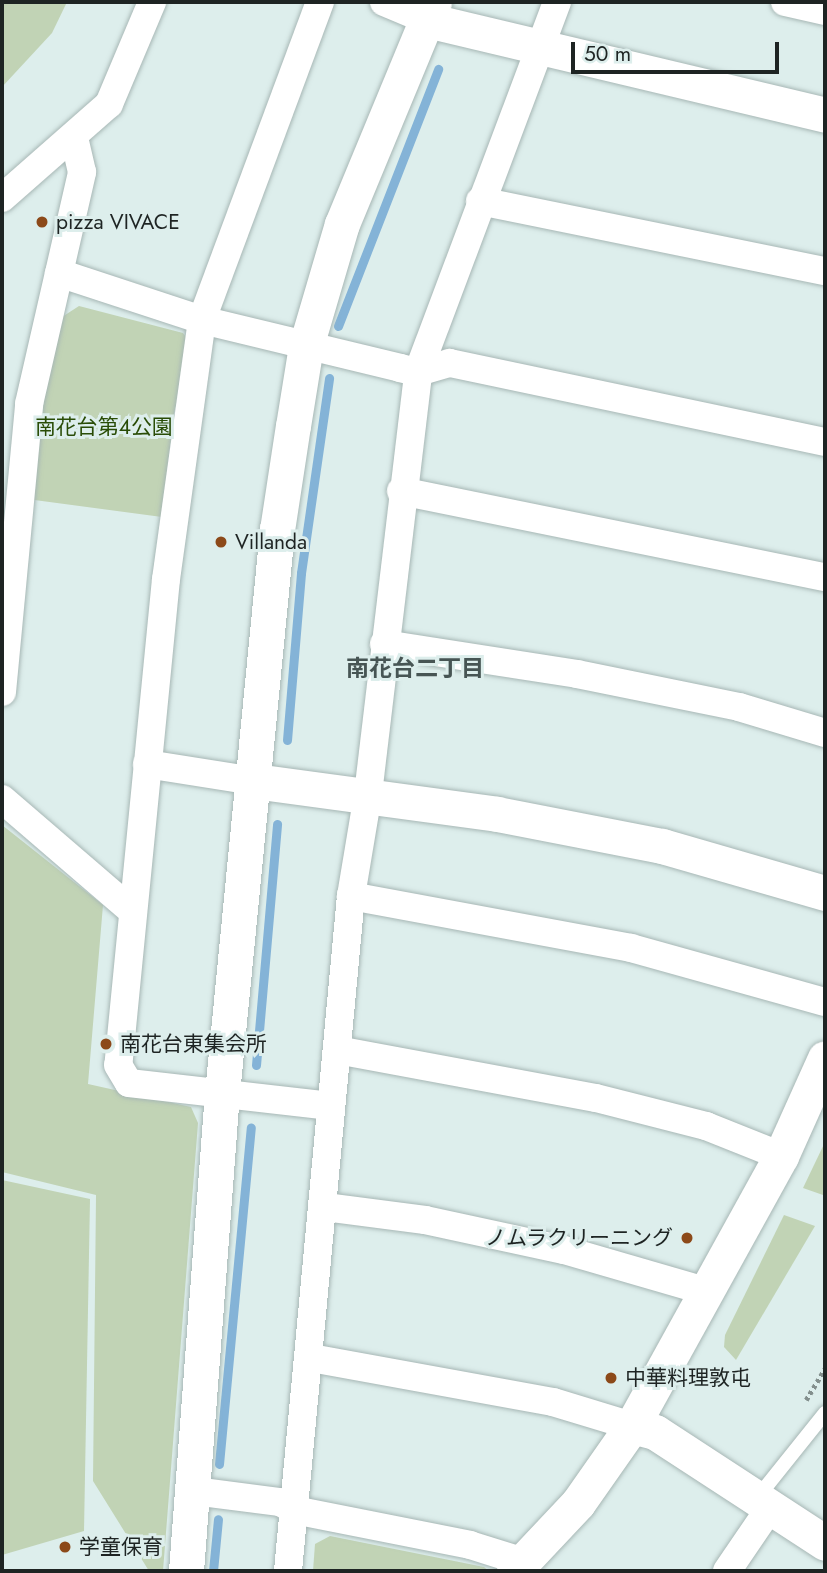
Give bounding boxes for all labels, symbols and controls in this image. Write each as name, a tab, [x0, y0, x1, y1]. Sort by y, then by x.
scale bar	[575, 28, 783, 72]
text: 50 m	[584, 39, 631, 69]
place label: pizza VIVACE	[56, 209, 180, 235]
marker: pizza VIVACE	[34, 214, 50, 230]
park label: 南花台第4公園	[35, 414, 173, 440]
place label: Villanda	[235, 529, 307, 555]
marker: Villanda	[213, 534, 229, 550]
district label: 南花台二丁目	[346, 654, 484, 682]
place label: 南花台東集会所	[120, 1031, 267, 1057]
marker: 南花台東集会所	[98, 1036, 114, 1052]
place label: ノムラクリーニング	[484, 1225, 673, 1251]
marker: ノムラクリーニング	[679, 1230, 695, 1246]
place label: 中華料理敦屯	[625, 1365, 751, 1391]
marker: 中華料理敦屯	[603, 1370, 619, 1386]
place label: 学童保育	[79, 1534, 163, 1560]
marker: 学童保育	[57, 1539, 73, 1555]

